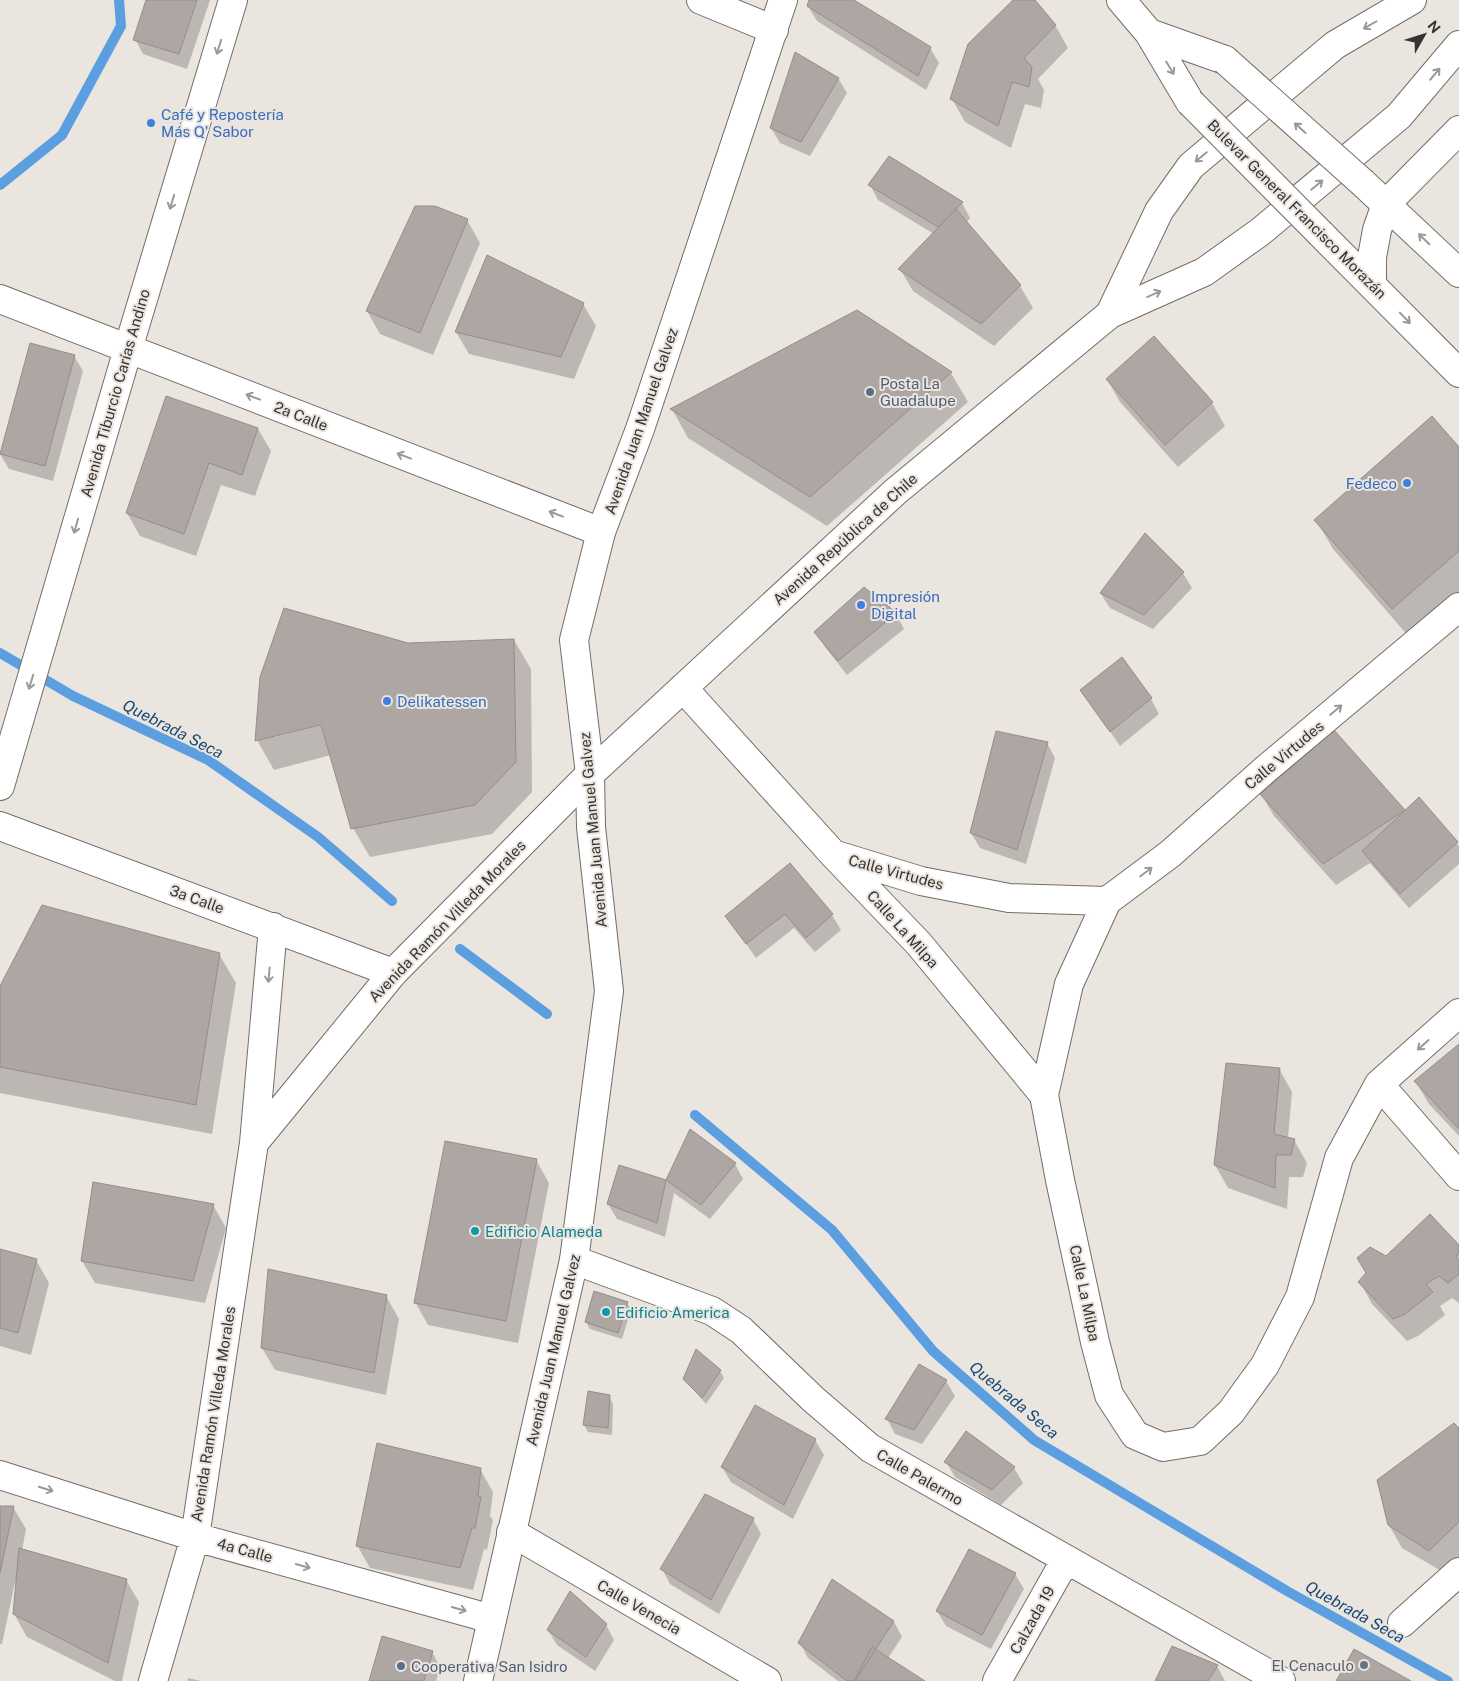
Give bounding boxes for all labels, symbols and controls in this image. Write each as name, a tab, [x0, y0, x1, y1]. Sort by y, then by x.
north arrow	[1399, 10, 1449, 60]
text: N	[1424, 18, 1444, 36]
one-way arrow	[1364, 20, 1378, 30]
one-way arrow	[213, 38, 223, 54]
one-way arrow	[1165, 60, 1175, 74]
one-way arrow	[1429, 67, 1441, 80]
place label: Café y Repostería Más Q' Sabor	[161, 106, 284, 140]
street label: Bulevar General Francisco Morazán	[1204, 116, 1390, 302]
marker: Café y Repostería Más Q' Sabor	[145, 117, 157, 129]
one-way arrow	[1294, 122, 1307, 133]
one-way arrow	[1195, 151, 1208, 163]
one-way arrow	[1310, 179, 1323, 190]
one-way arrow	[166, 194, 176, 210]
one-way arrow	[1418, 233, 1430, 245]
street label: Avenida Tiburcio Carías Andino	[77, 287, 153, 499]
one-way arrow	[1146, 289, 1161, 298]
one-way arrow	[1399, 311, 1411, 324]
street label: Avenida Juan Manuel Galvez	[601, 326, 681, 516]
place label: Posta La Guadalupe	[880, 375, 956, 409]
marker: Posta La Guadalupe	[864, 386, 876, 398]
one-way arrow	[246, 392, 261, 401]
street label: 2a Calle	[272, 398, 330, 434]
one-way arrow	[397, 451, 413, 460]
street label: Avenida República de Chile	[769, 470, 921, 608]
place label: Fedeco	[1346, 475, 1397, 492]
marker: Fedeco	[1401, 477, 1413, 489]
one-way arrow	[549, 509, 564, 519]
one-way arrow	[71, 518, 81, 534]
place label: Impresión Digital	[871, 588, 940, 622]
marker: Impresión Digital	[855, 599, 867, 611]
one-way arrow	[25, 674, 35, 690]
place label: Delikatessen	[397, 693, 487, 710]
water label: Quebrada Seca	[120, 695, 226, 763]
marker: Delikatessen	[381, 695, 393, 707]
one-way arrow	[1330, 704, 1343, 715]
street label: Calle Virtudes	[1241, 717, 1327, 793]
street label: Avenida Juan Manuel Galvez	[576, 732, 610, 928]
street label: Avenida Ramón Villeda Morales	[365, 837, 529, 1005]
street label: Calle Virtudes	[847, 851, 945, 893]
one-way arrow	[1139, 866, 1152, 877]
street label: 3a Calle	[167, 881, 227, 917]
street label: Calle La Milpa	[864, 887, 942, 971]
one-way arrow	[264, 967, 273, 983]
one-way arrow	[1416, 1040, 1429, 1051]
place label: Edificio Alameda	[485, 1223, 603, 1240]
marker: Edificio Alameda	[469, 1225, 481, 1237]
street label: Calle La Milpa	[1066, 1243, 1104, 1343]
street label: Avenida Juan Manuel Galvez	[523, 1253, 583, 1447]
place label: Edificio America	[616, 1304, 729, 1321]
street label: Avenida Ramón Villeda Morales	[188, 1305, 238, 1523]
marker: Edificio America	[600, 1306, 612, 1318]
water label: Quebrada Seca	[966, 1357, 1062, 1443]
street label: Calle Palermo	[874, 1445, 966, 1509]
one-way arrow	[38, 1485, 54, 1495]
street label: 4a Calle	[215, 1534, 275, 1566]
one-way arrow	[294, 1561, 310, 1571]
street label: Calle Venecia	[594, 1576, 684, 1638]
water label: Quebrada Seca	[1302, 1577, 1408, 1647]
street label: Calzada 19	[1006, 1583, 1058, 1657]
one-way arrow	[451, 1605, 467, 1615]
place label: El Cenaculo	[1271, 1657, 1354, 1674]
place label: Cooperativa San Isidro	[411, 1658, 568, 1675]
marker: El Cenaculo	[1358, 1659, 1370, 1671]
marker: Cooperativa San Isidro	[395, 1660, 407, 1672]

